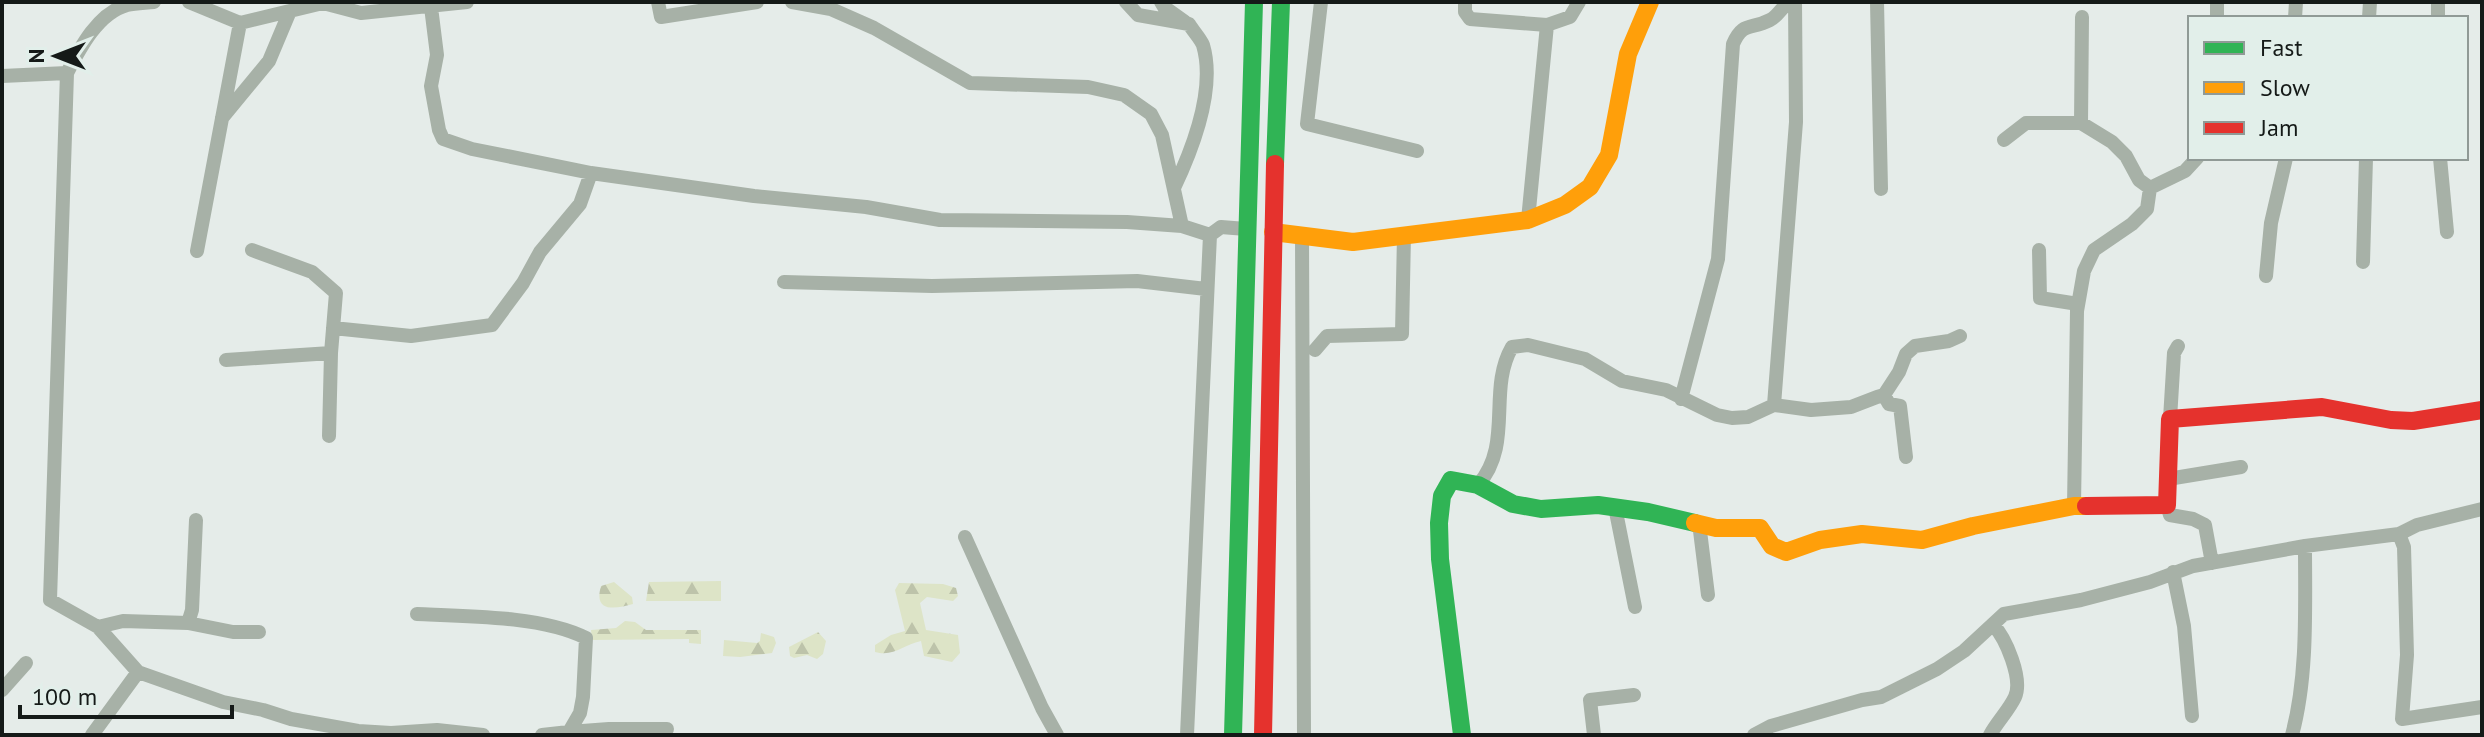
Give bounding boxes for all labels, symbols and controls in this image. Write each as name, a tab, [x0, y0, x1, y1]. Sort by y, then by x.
north arrow	[16, 16, 96, 96]
legend	[2188, 16, 2468, 160]
text: Fast	[2260, 32, 2303, 63]
text: N	[22, 49, 50, 63]
text: Slow	[2260, 72, 2310, 103]
text: Jam	[2259, 112, 2298, 143]
scale bar	[20, 669, 232, 719]
text: 100 m	[32, 681, 97, 712]

